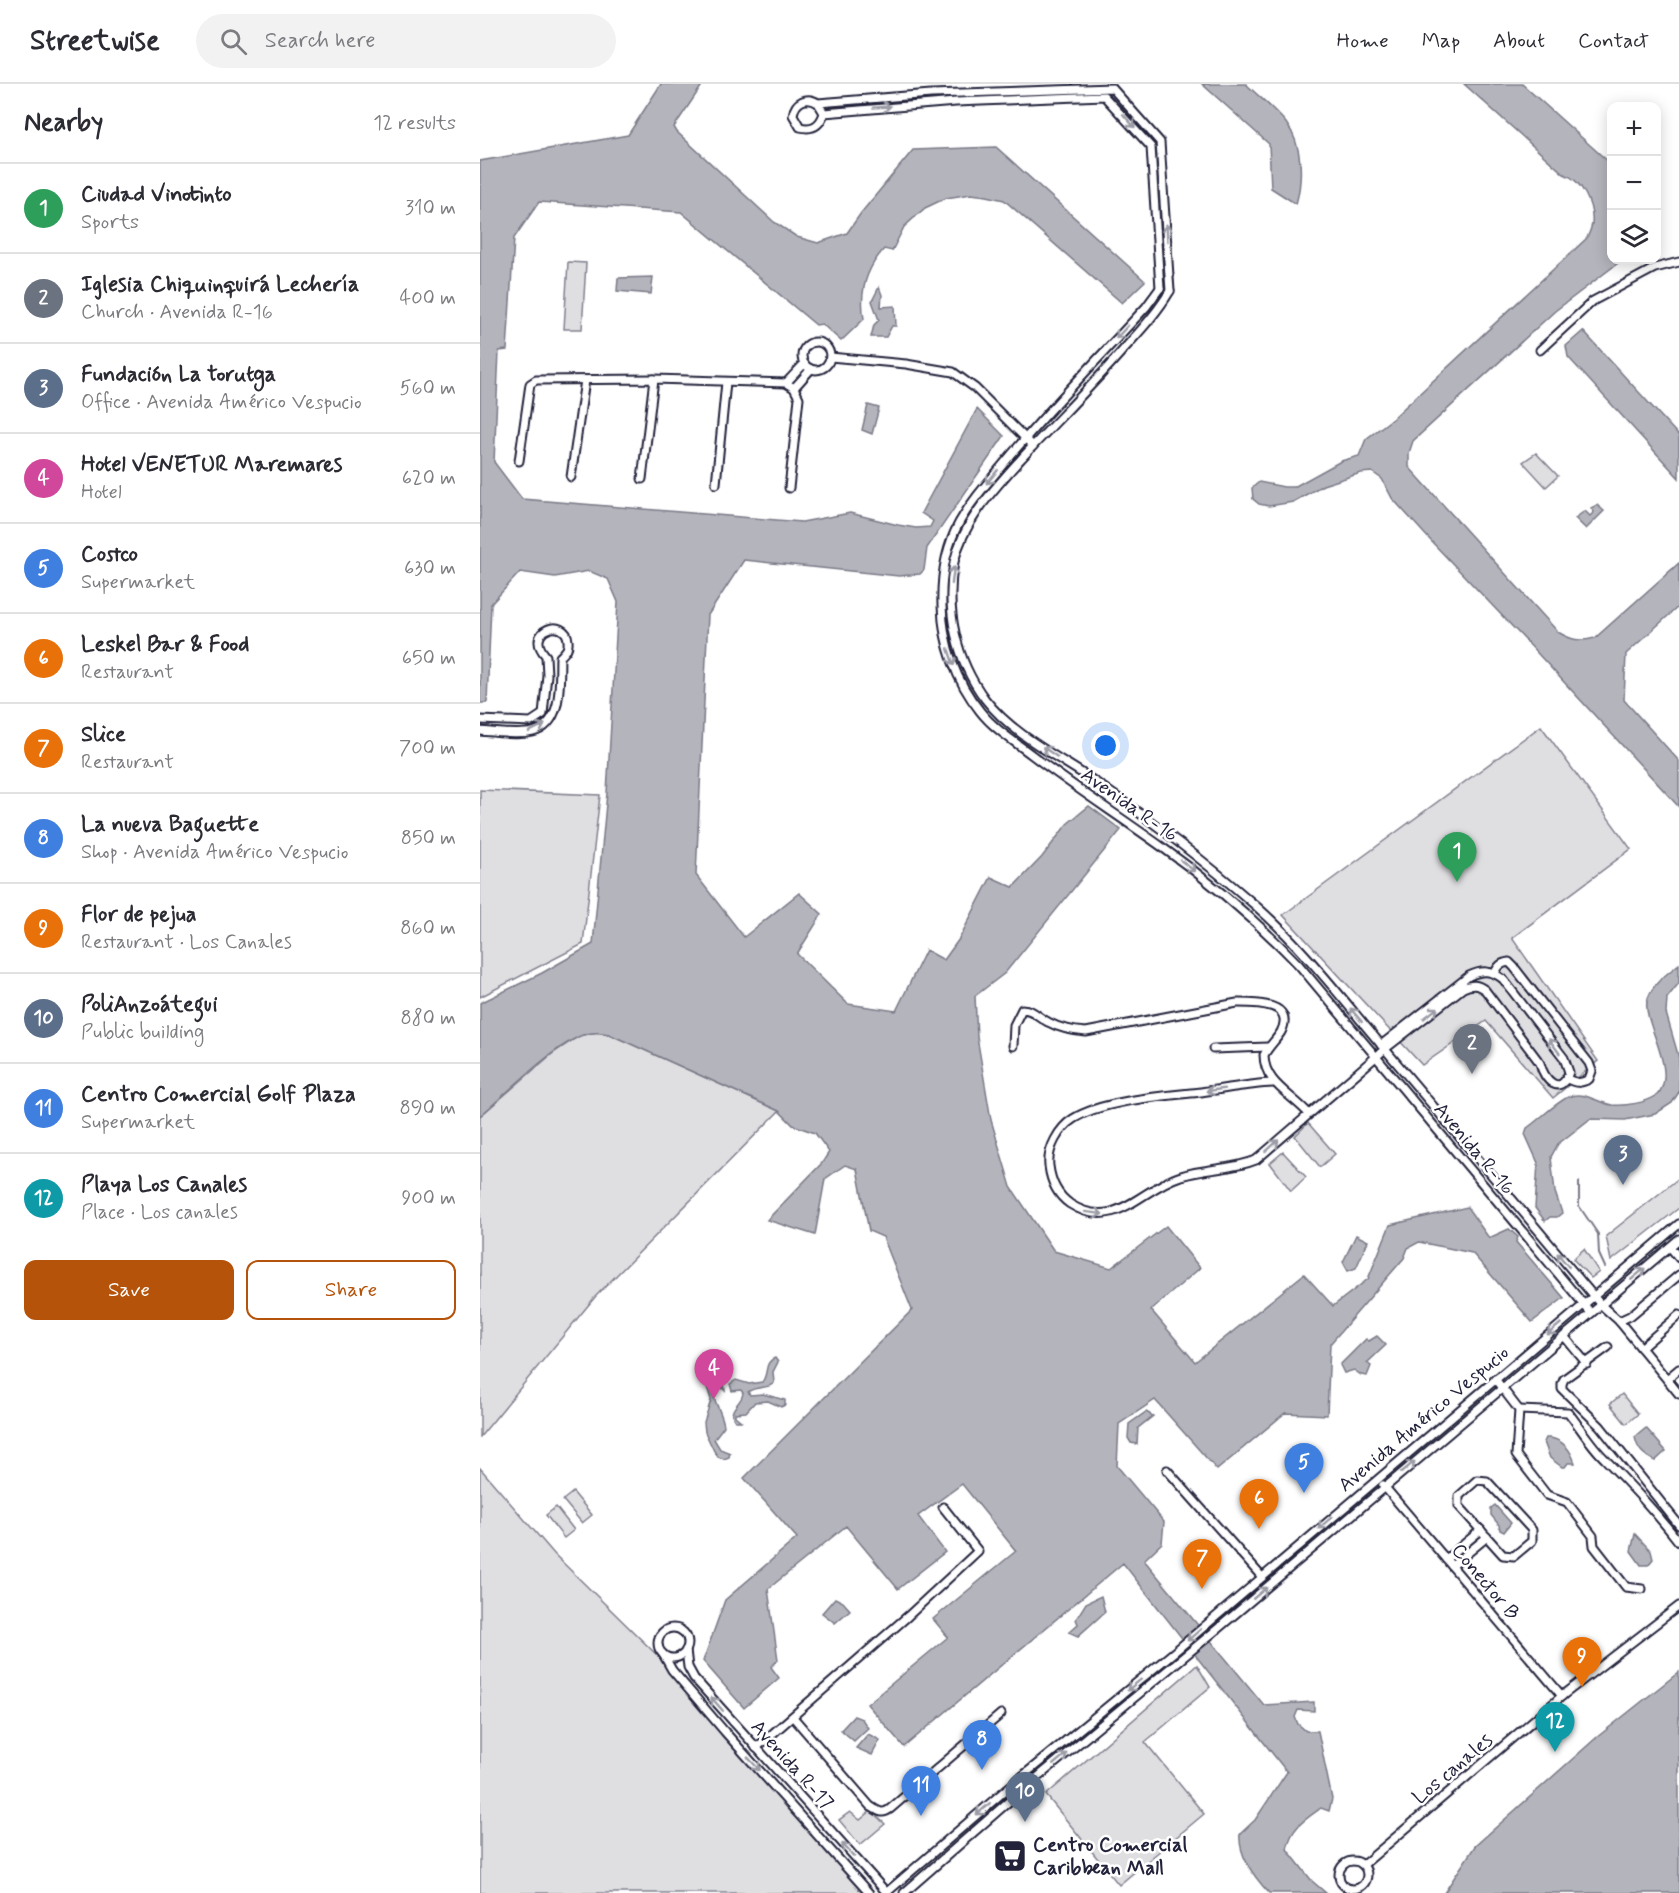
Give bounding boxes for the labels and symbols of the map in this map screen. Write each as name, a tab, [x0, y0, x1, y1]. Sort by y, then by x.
one-way arrow	[871, 101, 891, 112]
one-way arrow	[1122, 114, 1136, 129]
one-way arrow	[1161, 224, 1172, 244]
one-way arrow	[1115, 325, 1129, 340]
one-way arrow	[985, 469, 999, 484]
one-way arrow	[948, 566, 959, 586]
one-way arrow	[947, 648, 958, 666]
one-way arrow	[528, 721, 546, 733]
your location	[1091, 731, 1120, 760]
one-way arrow	[1043, 746, 1059, 758]
street label: Avenida R-16	[1075, 762, 1183, 849]
pin: 1	[1438, 832, 1476, 882]
one-way arrow	[1179, 860, 1195, 873]
one-way arrow	[1423, 1007, 1439, 1020]
one-way arrow	[1349, 1008, 1363, 1023]
pin: 2	[1452, 1024, 1492, 1074]
one-way arrow	[1547, 1038, 1560, 1054]
one-way arrow	[1205, 1085, 1225, 1096]
street label: Avenida R-16	[1427, 1097, 1521, 1201]
pin: 3	[1604, 1136, 1642, 1185]
one-way arrow	[1264, 1139, 1279, 1153]
one-way arrow	[1084, 1207, 1103, 1218]
one-way arrow	[1556, 1253, 1570, 1268]
one-way arrow	[1630, 1267, 1646, 1280]
one-way arrow	[1547, 1322, 1562, 1336]
street label: Avenida Américo Vespucio	[1333, 1340, 1515, 1499]
pin: 4	[694, 1350, 734, 1399]
pin: 5	[1284, 1444, 1324, 1493]
one-way arrow	[1400, 1460, 1415, 1474]
pin: 6	[1240, 1480, 1278, 1529]
one-way arrow	[1318, 1516, 1333, 1530]
street label: Conector B	[1445, 1538, 1525, 1626]
pin: 7	[1182, 1540, 1222, 1589]
one-way arrow	[1252, 1586, 1267, 1600]
one-way arrow	[1187, 1628, 1202, 1642]
pin: 9	[1562, 1638, 1602, 1687]
one-way arrow	[1127, 1678, 1142, 1692]
one-way arrow	[711, 1697, 725, 1713]
pin: 12	[1536, 1702, 1574, 1752]
street label: Avenida R-17	[744, 1714, 839, 1816]
pin: 8	[962, 1720, 1002, 1770]
street label: Los canales	[1407, 1727, 1499, 1811]
one-way arrow	[1052, 1753, 1068, 1766]
one-way arrow	[747, 1756, 761, 1771]
pin: 11	[902, 1766, 940, 1816]
pin: 10	[1006, 1772, 1044, 1822]
one-way arrow	[976, 1802, 991, 1816]
place label: Centro Comercial Caribbean Mall	[1033, 1832, 1188, 1882]
supermarket icon: Centro Comercial Caribbean Mall	[992, 1838, 1028, 1874]
one-way arrow	[841, 1842, 855, 1857]

